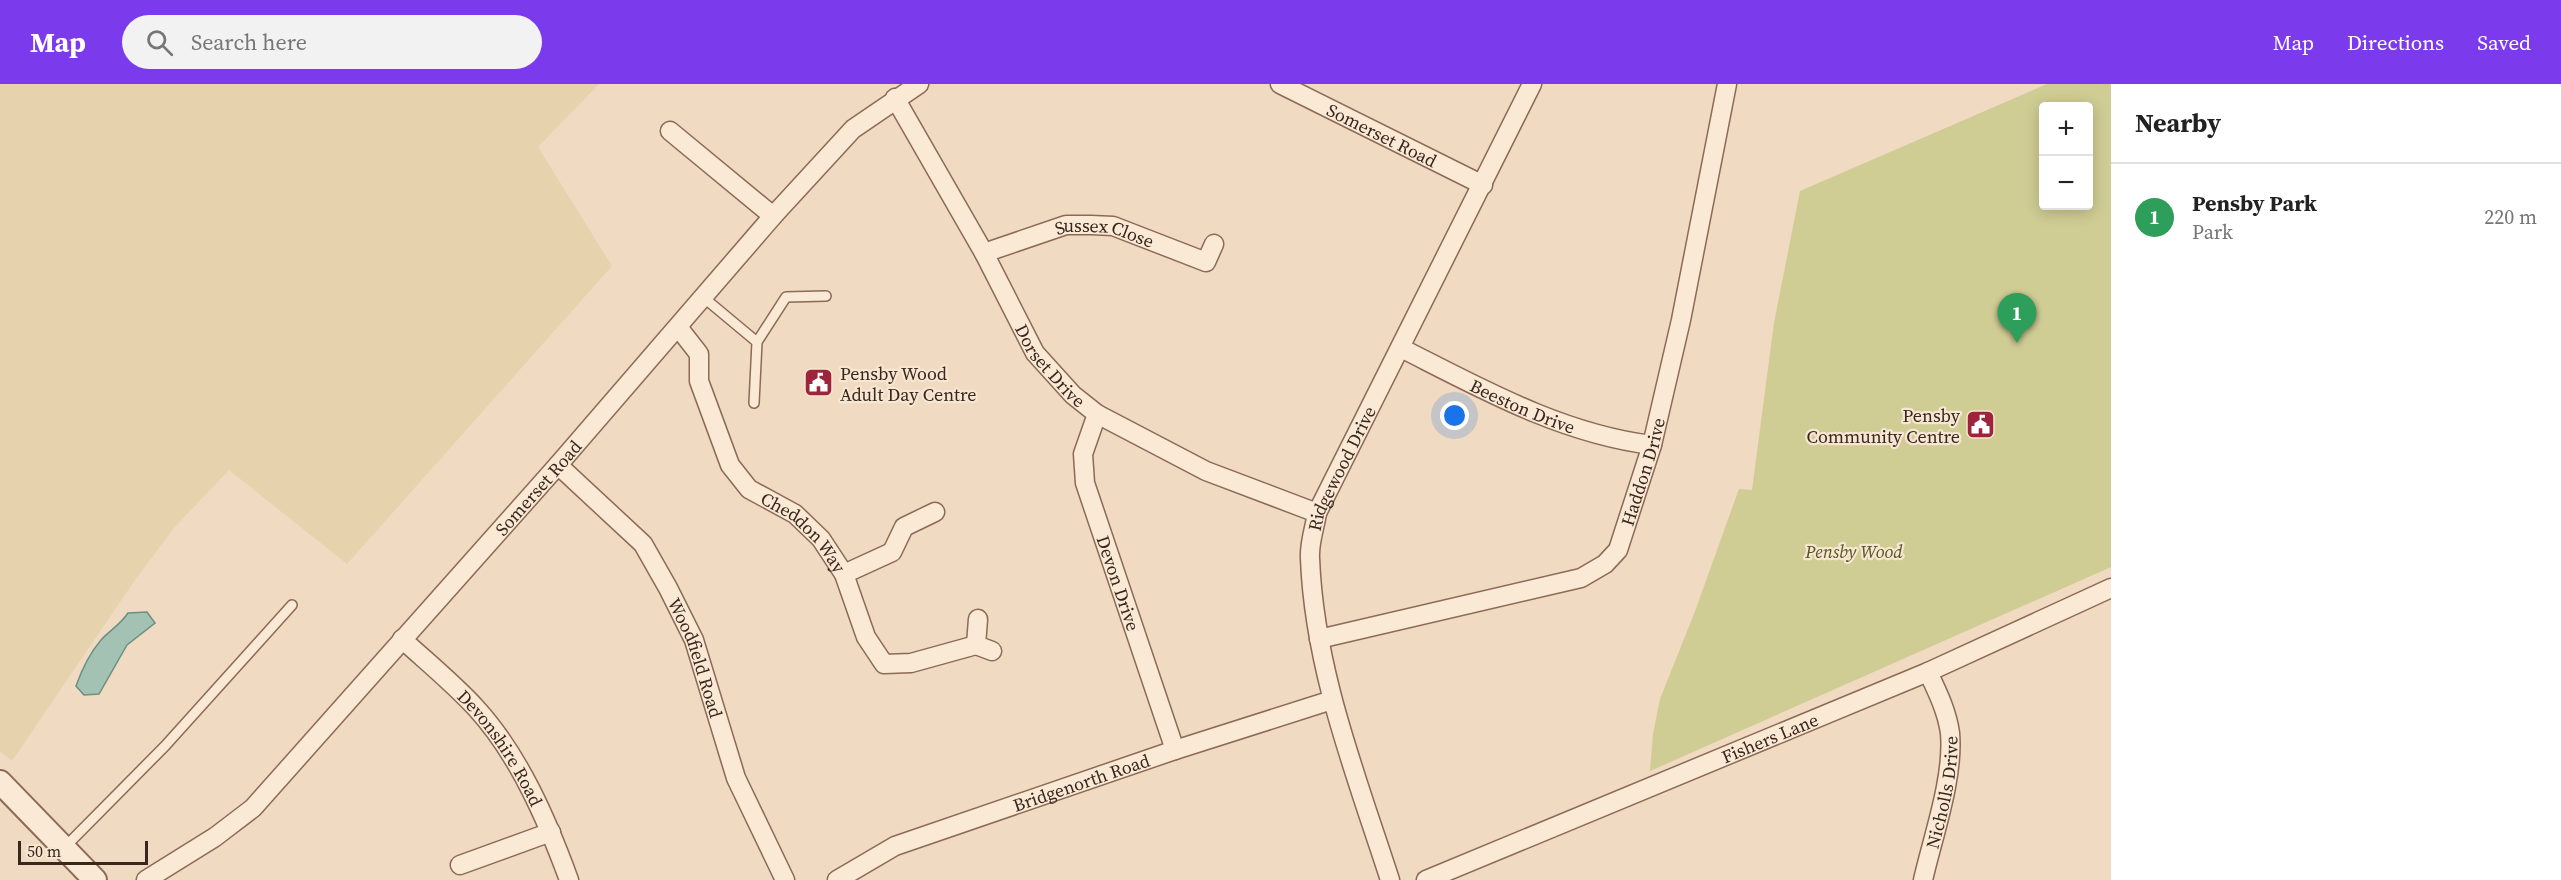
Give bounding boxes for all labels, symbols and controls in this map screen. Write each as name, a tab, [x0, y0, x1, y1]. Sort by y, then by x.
search box	[122, 15, 542, 69]
text: Map	[30, 23, 86, 61]
icon: search	[143, 26, 176, 59]
text: Search here	[191, 27, 307, 57]
text: Map	[2273, 28, 2314, 57]
text: Directions	[2347, 28, 2444, 57]
text: Saved	[2477, 28, 2531, 57]
street label: Somerset Road	[1323, 97, 1441, 173]
map controls	[2039, 102, 2093, 210]
button: +	[2039, 102, 2093, 156]
text: Nearby	[2135, 105, 2221, 141]
button: −	[2039, 156, 2093, 210]
text: Pensby Park	[2192, 188, 2317, 218]
text: 1	[2149, 203, 2160, 231]
text: 220 m	[2484, 203, 2537, 231]
street label: Sussex Close	[1051, 212, 1158, 253]
text: Park	[2192, 218, 2233, 246]
pin: 1	[1998, 294, 2036, 343]
street label: Dorset Drive	[1010, 319, 1091, 413]
place label: Pensby Wood Adult Day Centre	[840, 361, 977, 407]
public building icon: Pensby Wood Adult Day Centre	[803, 367, 835, 399]
street label: Beeston Drive	[1466, 373, 1578, 439]
street label: Ridgewood Drive	[1301, 401, 1381, 533]
your location	[1440, 401, 1469, 430]
place label: Pensby Community Centre	[1807, 403, 1961, 449]
public building icon: Pensby Community Centre	[1965, 409, 1997, 441]
street label: Haddon Drive	[1614, 415, 1670, 529]
street label: Somerset Road	[489, 434, 587, 541]
street label: Cheddon Way	[757, 485, 852, 578]
street label: Devon Drive	[1091, 532, 1146, 634]
park label: Pensby Wood	[1804, 539, 1903, 564]
street label: Woodfield Road	[662, 593, 729, 721]
street label: Devonshire Road	[452, 684, 549, 810]
street label: Fishers Lane	[1717, 706, 1822, 769]
street label: Nicholls Drive	[1919, 736, 1963, 851]
street label: Bridgenorth Road	[1009, 747, 1153, 817]
scale bar	[18, 838, 148, 866]
text: 50 m	[27, 840, 61, 862]

